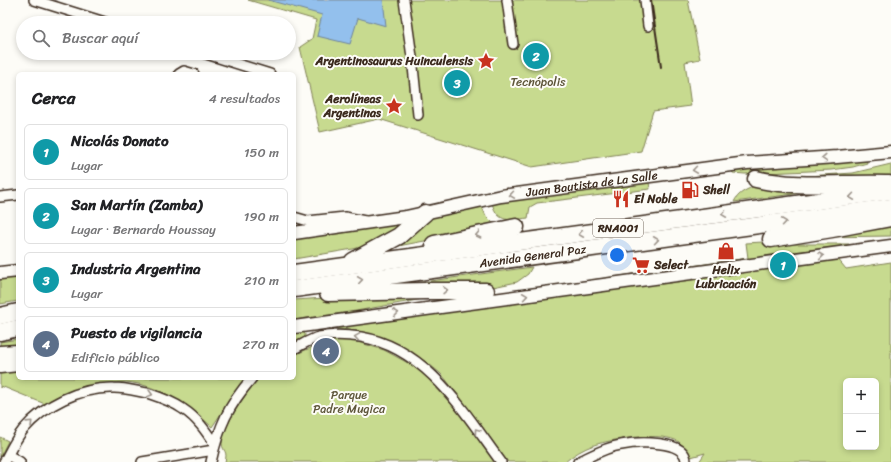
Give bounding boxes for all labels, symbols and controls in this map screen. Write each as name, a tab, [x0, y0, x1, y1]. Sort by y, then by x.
search box	[16, 16, 296, 60]
text: Buscar aquí	[62, 25, 139, 51]
icon: search	[30, 27, 52, 49]
pin: 2	[523, 41, 549, 71]
place label: Argentinosaurus Huinculensis	[314, 50, 473, 72]
place icon: Argentinosaurus Huinculensis	[476, 51, 496, 71]
pin: 3	[444, 68, 470, 98]
park label: Tecnópolis	[511, 71, 566, 93]
text: Cerca	[32, 83, 75, 113]
text: 4 resultados	[209, 87, 280, 110]
place label: Aerolíneas Argentinas	[322, 88, 382, 124]
place icon: Aerolíneas Argentinas	[384, 96, 404, 116]
text: Nicolás Donato	[71, 128, 169, 154]
text: 1	[43, 141, 49, 164]
text: 150 m	[244, 141, 279, 164]
one-way arrow	[821, 153, 827, 162]
text: Lugar	[71, 154, 102, 177]
street label: Juan Bautista de La Salle	[524, 164, 659, 204]
one-way arrow	[692, 165, 698, 174]
place label: Shell	[702, 179, 730, 201]
fuel station icon: Shell	[680, 180, 700, 200]
place label: El Noble	[634, 188, 678, 210]
restaurant icon: El Noble	[611, 189, 631, 209]
one-way arrow	[509, 190, 515, 199]
text: San Martín (Zamba)	[71, 192, 202, 218]
one-way arrow	[849, 192, 855, 201]
text: 2	[42, 205, 50, 228]
text: 190 m	[244, 205, 279, 228]
one-way arrow	[720, 209, 727, 218]
text: Lugar · Bernardo Houssay	[71, 218, 216, 241]
one-way arrow	[781, 218, 787, 227]
road number: RNA001	[593, 219, 643, 237]
one-way arrow	[578, 229, 584, 238]
one-way arrow	[475, 230, 481, 238]
one-way arrow	[653, 236, 659, 245]
street label: Avenida General Paz	[477, 238, 588, 275]
shop icon: Helix Lubricación	[716, 241, 736, 261]
your location	[607, 245, 627, 265]
pin: 1	[770, 250, 796, 280]
one-way arrow	[817, 252, 824, 261]
place label: Select	[653, 254, 689, 276]
supermarket icon: Select	[631, 255, 651, 275]
text: Industria Argentina	[71, 256, 201, 282]
place label: Helix Lubricación	[696, 259, 757, 295]
text: 3	[42, 269, 50, 292]
text: 210 m	[244, 269, 279, 292]
one-way arrow	[357, 276, 363, 285]
text: Lugar	[71, 282, 102, 305]
one-way arrow	[442, 286, 448, 294]
one-way arrow	[522, 292, 528, 301]
one-way arrow	[393, 309, 400, 318]
text: Puesto de vigilancia	[71, 320, 202, 346]
text: 4	[42, 333, 50, 356]
text: 270 m	[242, 333, 279, 356]
one-way arrow	[354, 333, 360, 341]
pin: 4	[313, 336, 339, 366]
text: Edificio público	[71, 346, 160, 369]
map controls	[843, 378, 879, 450]
button: +	[843, 378, 879, 414]
park label: Parque Padre Mugica	[313, 384, 386, 420]
one-way arrow	[146, 389, 153, 398]
button: −	[843, 414, 879, 450]
one-way arrow	[25, 420, 33, 428]
one-way arrow	[475, 428, 482, 435]

